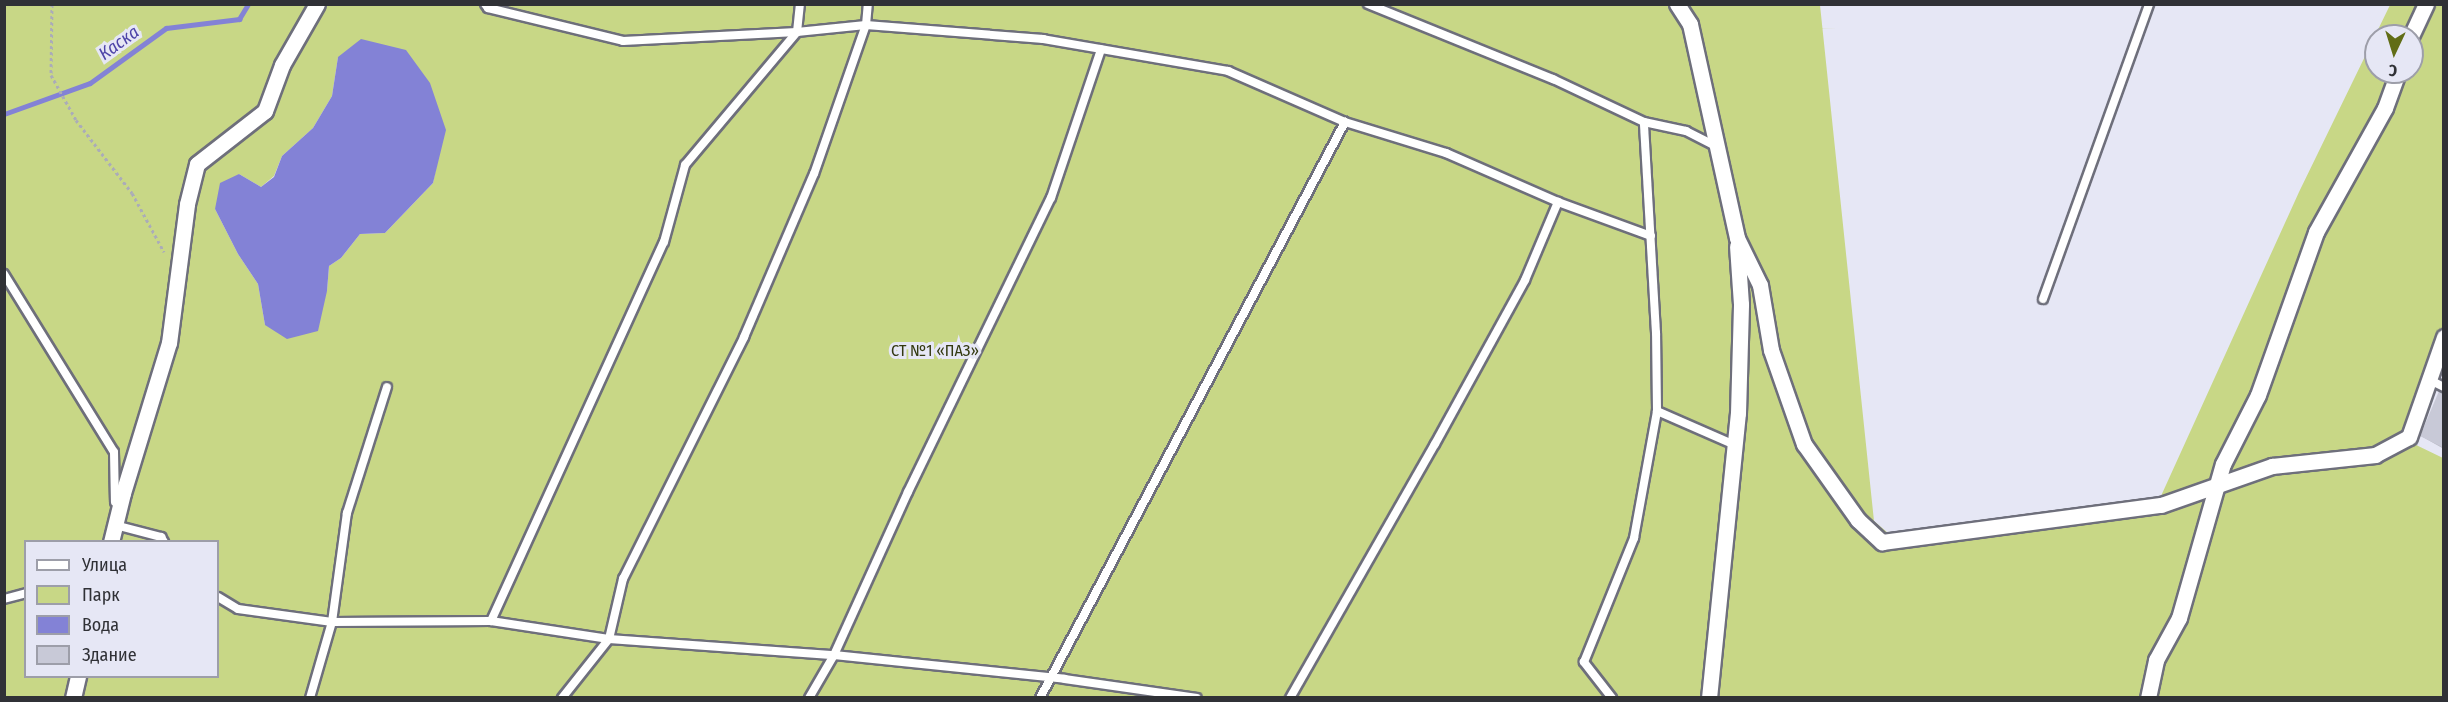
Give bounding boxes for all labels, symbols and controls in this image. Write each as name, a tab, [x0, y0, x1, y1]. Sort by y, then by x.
water label: Каска	[95, 21, 143, 65]
north arrow	[2364, 24, 2424, 84]
text: С	[2388, 61, 2398, 80]
park label: СТ №1 «ПАЗ»	[891, 341, 979, 361]
legend	[24, 540, 219, 678]
text: Улица	[82, 554, 127, 576]
text: Парк	[82, 584, 120, 606]
text: Вода	[82, 614, 119, 636]
text: Здание	[82, 644, 137, 666]

